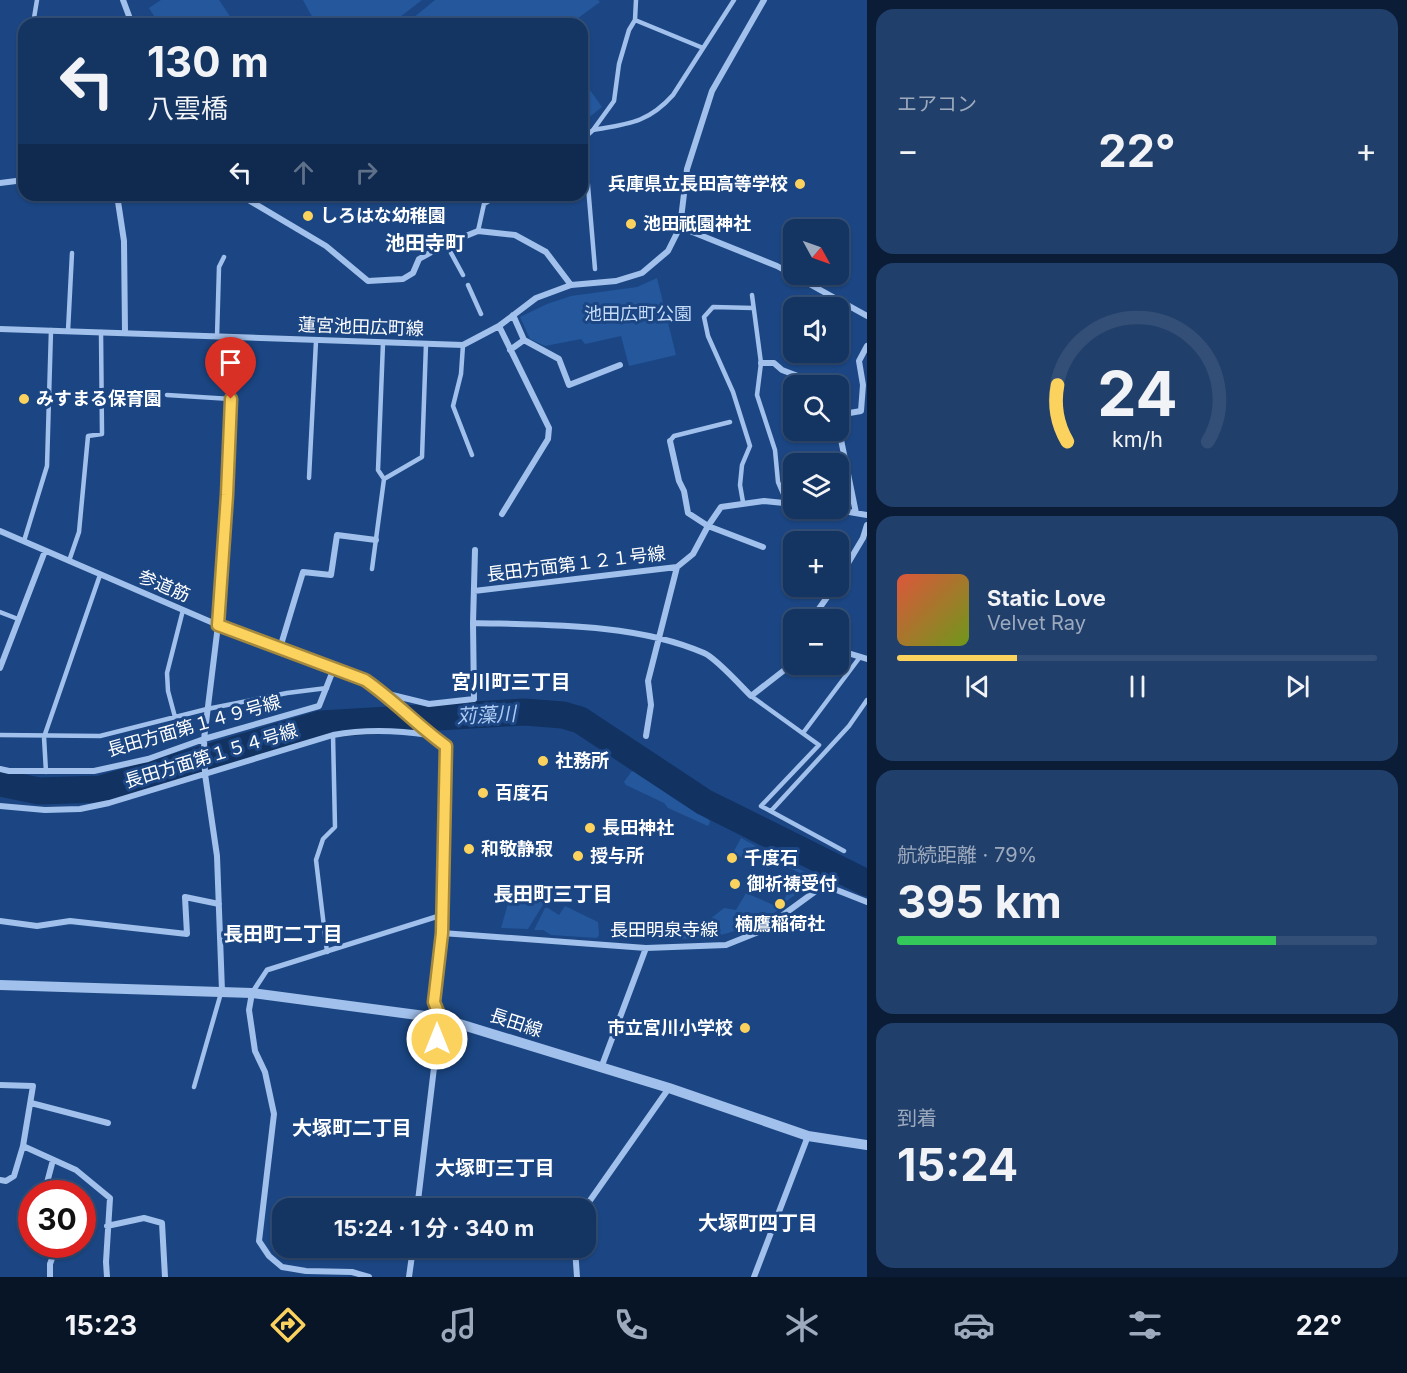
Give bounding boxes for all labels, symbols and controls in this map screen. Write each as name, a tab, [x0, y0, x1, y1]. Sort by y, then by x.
text: 130 m	[147, 36, 269, 87]
icon: left	[48, 42, 126, 120]
text: 八雲橋	[147, 92, 228, 125]
text: エアコン	[897, 92, 977, 116]
text: 22°	[1098, 123, 1176, 178]
text: −	[897, 130, 919, 170]
text: +	[1355, 130, 1377, 170]
icon: left	[224, 156, 257, 189]
icon: ahead	[287, 156, 320, 189]
icon: right	[350, 156, 383, 189]
place label: 兵庫県立長田高等学校	[608, 173, 788, 194]
marker: 兵庫県立長田高等学校	[793, 177, 807, 191]
place label: しろはな幼稚園	[320, 205, 446, 226]
marker: しろはな幼稚園	[301, 209, 315, 223]
place label: 池田祇園神社	[643, 213, 751, 234]
marker: 池田祇園神社	[624, 217, 638, 231]
north arrow	[783, 219, 849, 285]
map controls	[783, 219, 849, 675]
district label: 池田寺町	[385, 231, 465, 255]
button: sound	[783, 297, 849, 363]
park label: 池田広町公園	[584, 303, 692, 324]
street label: 蓮宮池田広町線	[298, 314, 424, 339]
pin	[205, 337, 256, 399]
icon: arrive	[214, 346, 247, 379]
text: 24	[1097, 356, 1177, 431]
button: search	[783, 375, 849, 441]
place label: みすまる保育園	[36, 388, 162, 409]
marker: みすまる保育園	[17, 392, 31, 406]
text: km/h	[1112, 426, 1162, 452]
button: layers	[783, 453, 849, 519]
button: +	[783, 531, 849, 597]
street label: 長田方面第１２１号線	[485, 542, 667, 585]
street label: 参道筋	[135, 565, 193, 606]
text: Static Love	[987, 585, 1106, 611]
button: −	[783, 609, 849, 675]
text: Velvet Ray	[987, 611, 1086, 635]
district label: 宮川町三丁目	[451, 670, 571, 694]
icon: previous	[961, 670, 994, 703]
icon: pause	[1121, 670, 1154, 703]
icon: next	[1281, 670, 1314, 703]
street label: 長田方面第１４９号線	[104, 691, 283, 760]
water label: 苅藻川	[455, 701, 519, 729]
street label: 長田方面第１５４号線	[122, 719, 300, 792]
place label: 社務所	[555, 750, 609, 771]
marker: 社務所	[536, 754, 550, 768]
place label: 百度石	[495, 782, 549, 803]
marker: 百度石	[476, 786, 490, 800]
place label: 長田神社	[602, 817, 674, 838]
marker: 長田神社	[583, 821, 597, 835]
place label: 和敬静寂	[481, 838, 553, 859]
marker: 和敬静寂	[462, 842, 476, 856]
text: 航続距離 · 79%	[897, 843, 1037, 867]
place label: 授与所	[590, 845, 644, 866]
place label: 千度石	[744, 847, 798, 868]
marker: 授与所	[571, 849, 585, 863]
marker: 千度石	[725, 851, 739, 865]
place label: 御祈祷受付	[746, 873, 837, 894]
text: 395 km	[897, 874, 1062, 929]
marker: 御祈祷受付	[728, 877, 742, 891]
district label: 長田町三丁目	[493, 882, 613, 906]
marker: 楠鷹稲荷社	[773, 897, 787, 911]
place label: 楠鷹稲荷社	[735, 913, 825, 934]
street label: 長田明泉寺線	[610, 919, 718, 940]
district label: 長田町二丁目	[223, 922, 343, 946]
street label: 長田線	[487, 1004, 545, 1041]
position arrow	[405, 1007, 469, 1071]
place label: 市立宮川小学校	[607, 1017, 733, 1038]
marker: 市立宮川小学校	[738, 1021, 752, 1035]
text: 到着	[897, 1106, 937, 1130]
district label: 大塚町二丁目	[292, 1116, 412, 1140]
text: 15:24	[897, 1137, 1018, 1192]
district label: 大塚町三丁目	[435, 1156, 555, 1180]
speed limit sign: 30	[18, 1180, 96, 1258]
district label: 大塚町四丁目	[698, 1211, 818, 1235]
text: 15:24 · 1 分 · 340 m	[334, 1215, 534, 1241]
icon: directions	[267, 1304, 309, 1346]
icon: music	[438, 1304, 480, 1346]
icon: phone	[610, 1304, 652, 1346]
icon: climate	[781, 1304, 823, 1346]
icon: car	[953, 1304, 995, 1346]
icon: filters	[1124, 1304, 1166, 1346]
text: 15:23	[65, 1309, 137, 1342]
text: 22°	[1296, 1309, 1342, 1342]

